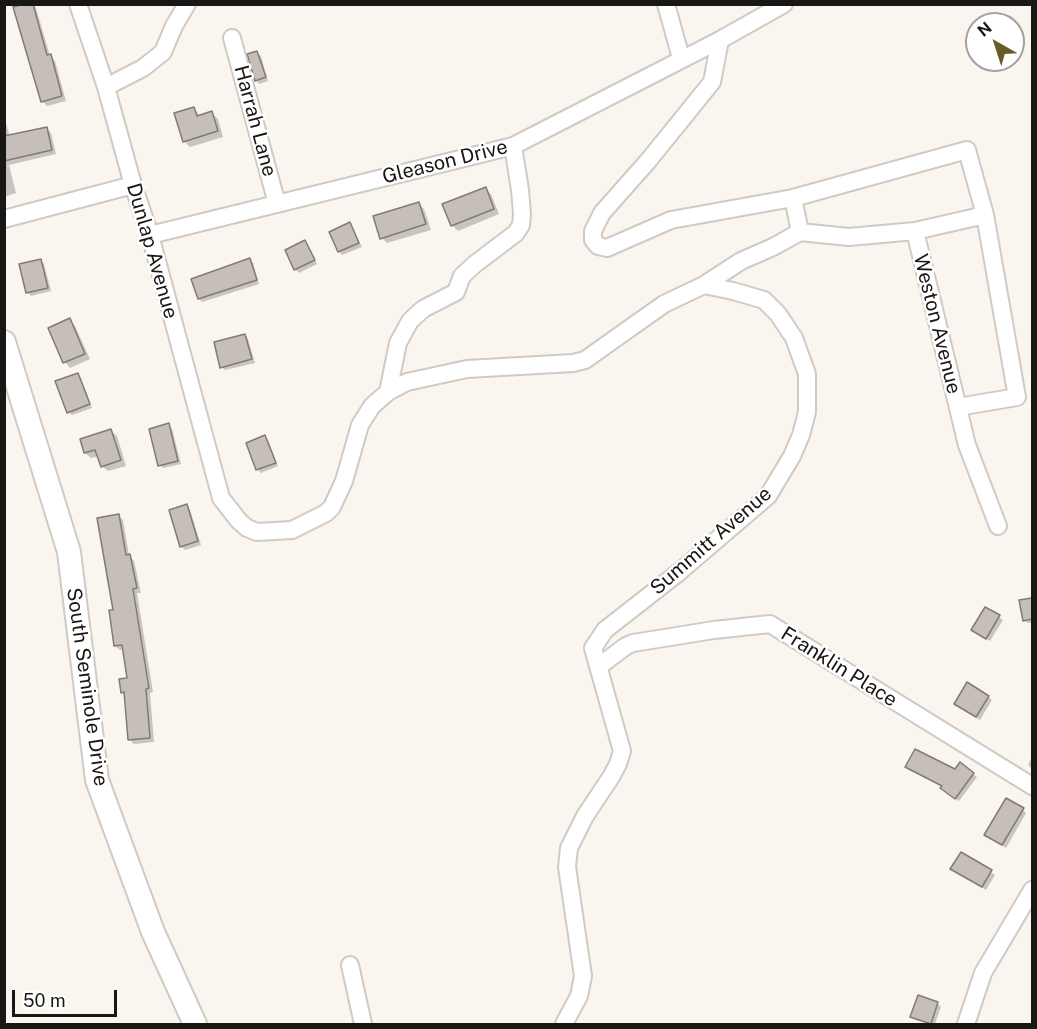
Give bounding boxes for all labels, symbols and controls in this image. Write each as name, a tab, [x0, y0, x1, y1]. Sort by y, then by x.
north arrow	[965, 12, 1025, 72]
text: N	[974, 18, 995, 41]
street label: Harrah Lane	[229, 63, 281, 179]
street label: Gleason Drive	[380, 135, 510, 189]
street label: Dunlap Avenue	[121, 181, 183, 321]
street label: Weston Avenue	[908, 252, 966, 396]
street label: Summitt Avenue	[645, 482, 777, 600]
street label: South Seminole Drive	[61, 586, 113, 788]
street label: Franklin Place	[776, 622, 902, 712]
scale bar	[15, 978, 120, 1016]
text: 50 m	[23, 990, 66, 1011]

